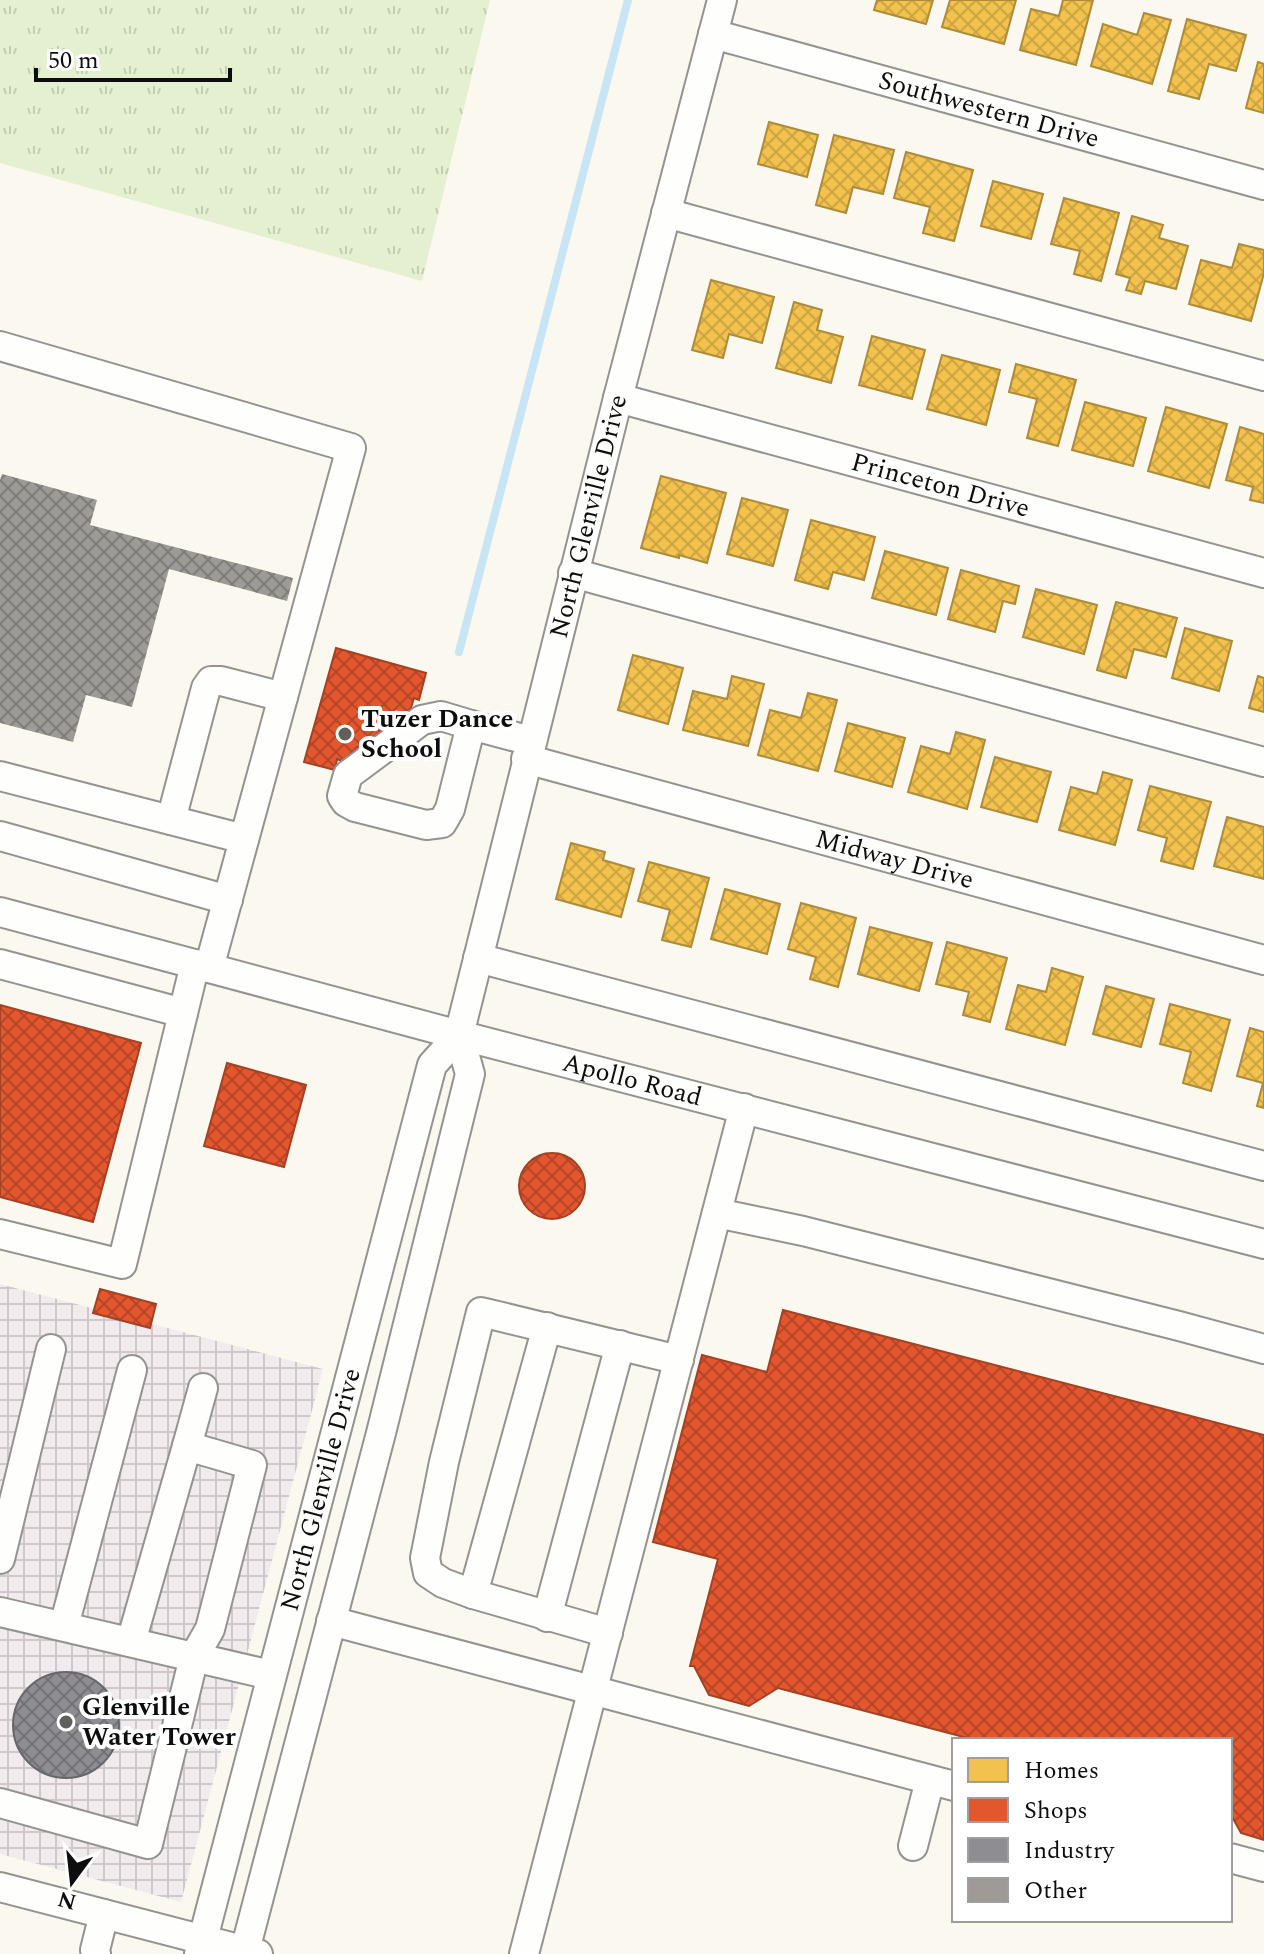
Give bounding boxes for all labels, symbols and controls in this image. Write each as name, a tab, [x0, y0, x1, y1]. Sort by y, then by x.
scale bar	[36, 32, 230, 82]
text: 50 m	[48, 43, 99, 79]
street label: Southwestern Drive	[874, 60, 1104, 159]
street label: North Glenville Drive	[539, 390, 638, 642]
street label: Princeton Drive	[847, 442, 1034, 529]
place label: Tuzer Dance School	[361, 699, 514, 769]
marker: Tuzer Dance School	[336, 725, 354, 743]
street label: Midway Drive	[811, 819, 978, 900]
street label: Apollo Road	[558, 1043, 706, 1117]
street label: North Glenville Drive	[270, 1364, 372, 1616]
place label: Glenville Water Tower	[82, 1687, 237, 1757]
marker: Glenville Water Tower	[57, 1713, 75, 1731]
legend	[952, 1738, 1232, 1922]
text: Homes	[1024, 1753, 1099, 1789]
text: Shops	[1024, 1793, 1088, 1829]
text: Industry	[1024, 1833, 1116, 1869]
north arrow	[32, 1842, 112, 1922]
text: Other	[1024, 1873, 1087, 1909]
text: N	[54, 1882, 80, 1918]

